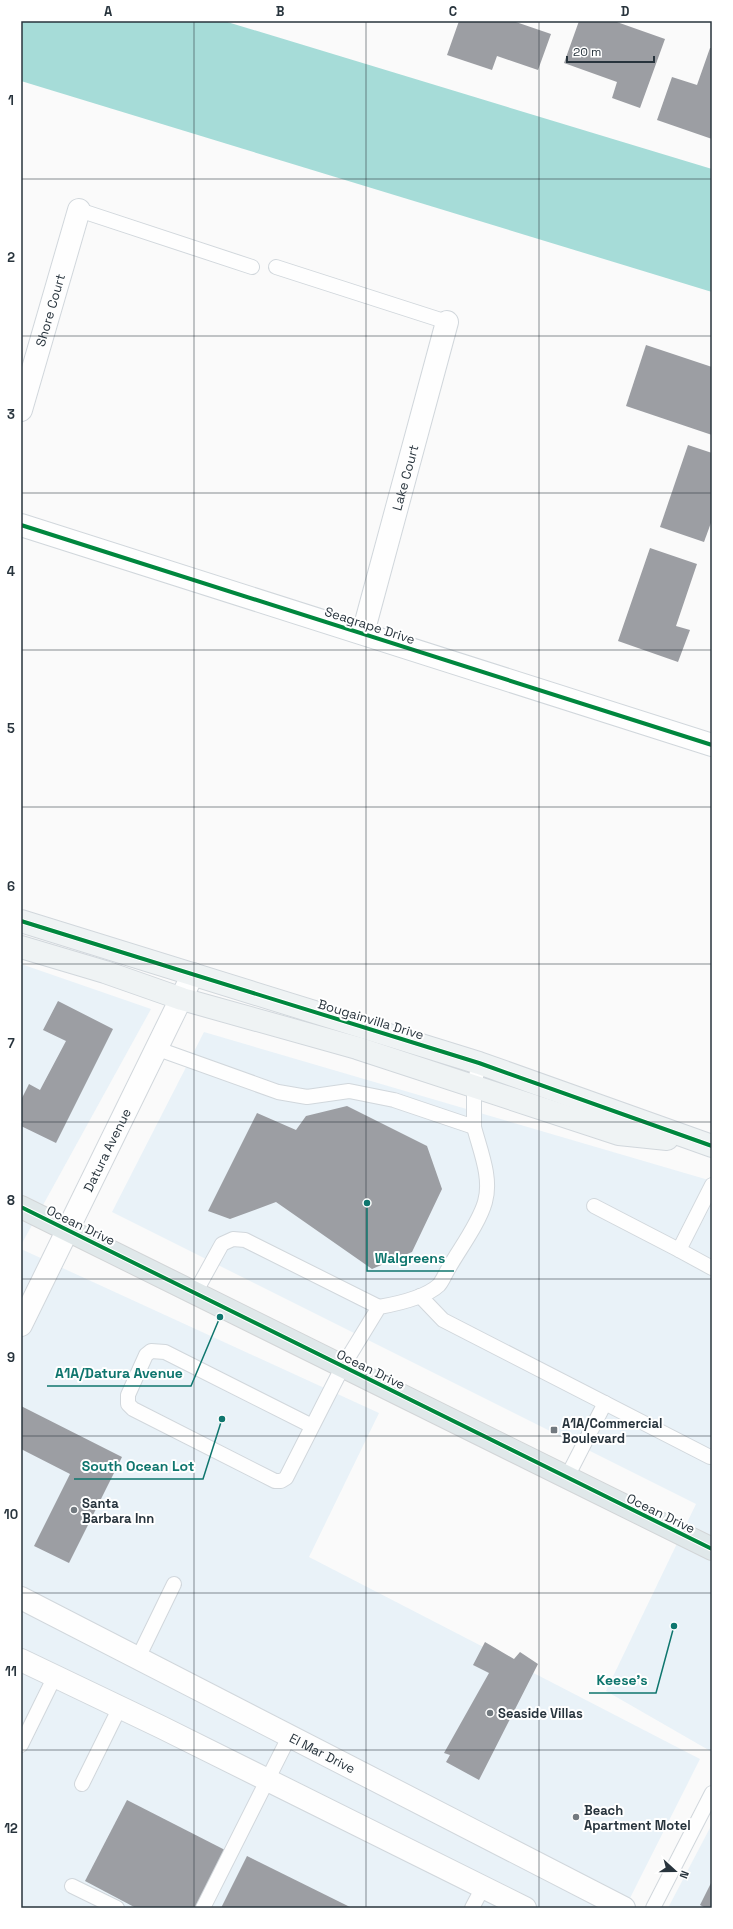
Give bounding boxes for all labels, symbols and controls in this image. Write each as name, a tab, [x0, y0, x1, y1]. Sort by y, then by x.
text: A	[104, 3, 113, 20]
text: B	[276, 3, 285, 20]
text: C	[449, 3, 457, 20]
text: D	[621, 3, 630, 20]
scale bar	[567, 38, 654, 64]
text: 20 m	[573, 44, 601, 60]
text: 1	[8, 92, 14, 109]
text: 2	[7, 249, 15, 266]
street label: Shore Court	[32, 272, 69, 349]
text: 3	[7, 406, 15, 423]
street label: Lake Court	[388, 443, 422, 513]
text: 4	[7, 563, 15, 580]
street label: Seagrape Drive	[323, 603, 417, 648]
text: 5	[7, 720, 15, 737]
text: 6	[7, 878, 15, 895]
street label: Bougainvilla Drive	[316, 995, 426, 1044]
text: 7	[7, 1035, 15, 1052]
street label: Datura Avenue	[80, 1106, 135, 1195]
text: 8	[7, 1192, 15, 1209]
street label: Ocean Drive	[44, 1202, 118, 1249]
callout: Walgreens	[367, 1245, 454, 1271]
text: Walgreens	[375, 1249, 445, 1267]
street label: Ocean Drive	[334, 1346, 408, 1393]
text: 9	[7, 1349, 15, 1366]
callout: A1A/Datura Avenue	[47, 1360, 191, 1386]
text: A1A/Datura Avenue	[55, 1364, 183, 1382]
place label: A1A/Commercial Boulevard	[562, 1415, 662, 1447]
marker: A1A/Commercial Boulevard	[549, 1425, 559, 1435]
callout: South Ocean Lot	[74, 1453, 203, 1479]
text: South Ocean Lot	[82, 1457, 194, 1475]
street label: Ocean Drive	[624, 1490, 698, 1537]
place label: Santa Barbara Inn	[82, 1495, 154, 1527]
marker: Santa Barbara Inn	[69, 1505, 79, 1515]
text: 10	[4, 1506, 18, 1523]
text: 11	[5, 1663, 17, 1680]
callout: Keese's	[589, 1667, 656, 1693]
text: Keese's	[596, 1671, 648, 1689]
place label: Seaside Villas	[498, 1705, 583, 1722]
marker: Seaside Villas	[485, 1708, 495, 1718]
street label: El Mar Drive	[286, 1729, 358, 1777]
place label: Beach Apartment Motel	[584, 1802, 691, 1834]
marker: Beach Apartment Motel	[571, 1812, 581, 1822]
text: 12	[4, 1820, 18, 1837]
north arrow	[655, 1851, 695, 1891]
text: N	[676, 1869, 692, 1881]

